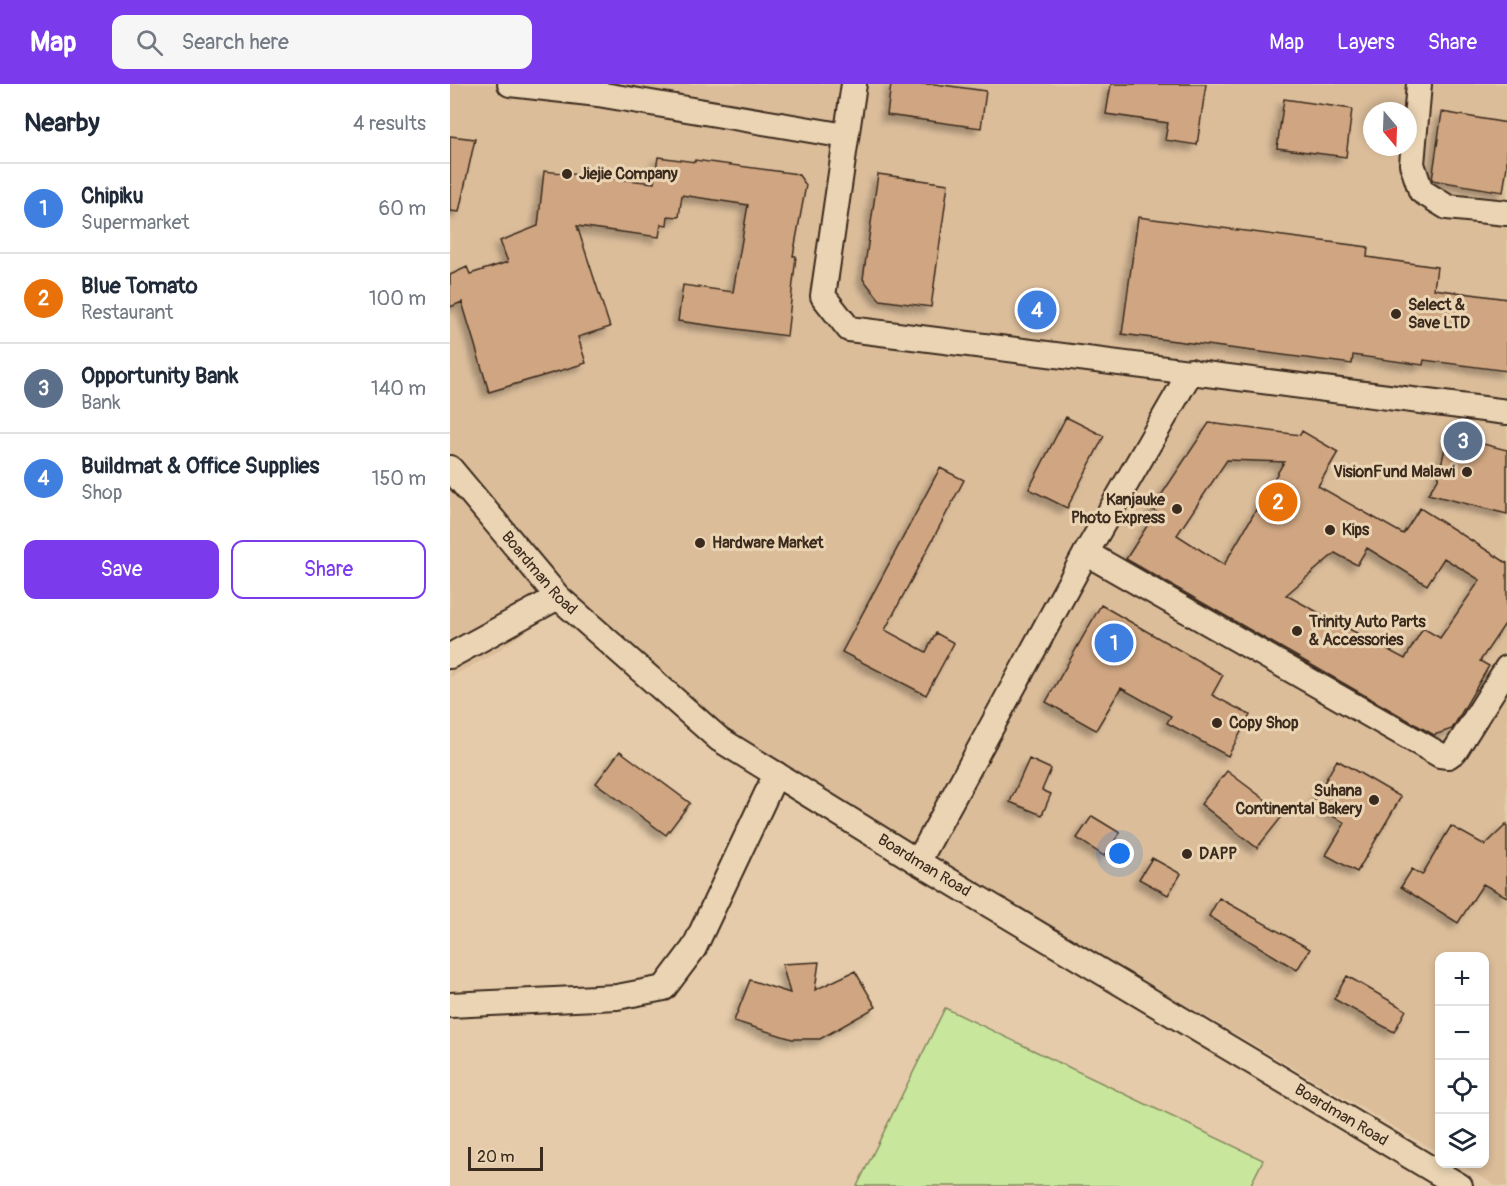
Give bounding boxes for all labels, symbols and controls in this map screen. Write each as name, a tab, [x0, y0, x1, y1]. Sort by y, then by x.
search box	[112, 15, 532, 69]
text: Map	[30, 25, 76, 60]
icon: search	[133, 26, 166, 59]
text: Search here	[181, 28, 289, 56]
text: Map	[1269, 29, 1304, 56]
text: Layers	[1337, 29, 1395, 56]
text: Share	[1428, 29, 1477, 56]
north arrow	[1363, 102, 1417, 156]
text: Nearby	[24, 107, 100, 139]
text: 4 results	[353, 111, 426, 136]
place label: Jiejie Company	[579, 164, 678, 184]
marker: Jiejie Company	[560, 167, 574, 181]
text: Chipiku	[81, 182, 144, 210]
text: 1	[40, 196, 47, 221]
text: 60 m	[379, 196, 426, 221]
text: Supermarket	[81, 210, 190, 235]
text: Blue Tomato	[81, 272, 198, 300]
text: 2	[38, 286, 49, 311]
text: 100 m	[369, 286, 426, 311]
pin: 4	[1018, 288, 1056, 332]
place label: Select & Save LTD	[1408, 295, 1470, 333]
text: Restaurant	[81, 300, 173, 325]
marker: Select & Save LTD	[1389, 307, 1403, 321]
text: Opportunity Bank	[81, 362, 238, 390]
text: 3	[38, 376, 49, 401]
text: 140 m	[371, 376, 426, 401]
text: Bank	[81, 390, 121, 415]
pin: 3	[1444, 418, 1482, 464]
text: Buildmat & Office Supplies	[81, 452, 319, 480]
place label: VisionFund Malawi	[1333, 462, 1455, 482]
marker: VisionFund Malawi	[1460, 465, 1474, 479]
text: 4	[38, 466, 49, 491]
text: 150 m	[372, 466, 426, 491]
text: Shop	[81, 480, 122, 505]
pin: 2	[1258, 480, 1298, 524]
place label: Kanjauke Photo Express	[1071, 490, 1166, 528]
marker: Kanjauke Photo Express	[1170, 502, 1184, 516]
place label: Kips	[1342, 520, 1370, 540]
marker: Kips	[1323, 523, 1337, 537]
street label: Boardman Road	[497, 527, 581, 619]
place label: Hardware Market	[712, 533, 824, 553]
marker: Hardware Market	[693, 536, 707, 550]
button: Save	[24, 540, 219, 599]
button: Share	[231, 540, 426, 599]
place label: Trinity Auto Parts & Accessories	[1308, 612, 1427, 650]
pin: 1	[1094, 620, 1134, 666]
marker: Trinity Auto Parts & Accessories	[1290, 624, 1304, 638]
place label: Copy Shop	[1229, 713, 1299, 733]
marker: Copy Shop	[1210, 716, 1224, 730]
place label: Suhana Continental Bakery	[1235, 781, 1363, 819]
marker: Suhana Continental Bakery	[1367, 793, 1381, 807]
street label: Boardman Road	[874, 830, 974, 901]
your location	[1105, 839, 1134, 868]
place label: DAPP	[1199, 844, 1237, 864]
marker: DAPP	[1180, 847, 1194, 861]
map controls	[1435, 952, 1489, 1168]
button: +	[1435, 952, 1489, 1006]
button: −	[1435, 1006, 1489, 1060]
button: locate	[1435, 1060, 1489, 1114]
street label: Boardman Road	[1291, 1079, 1392, 1151]
button: layers	[1435, 1114, 1489, 1168]
scale bar	[468, 1144, 543, 1172]
text: 20 m	[477, 1147, 515, 1167]

